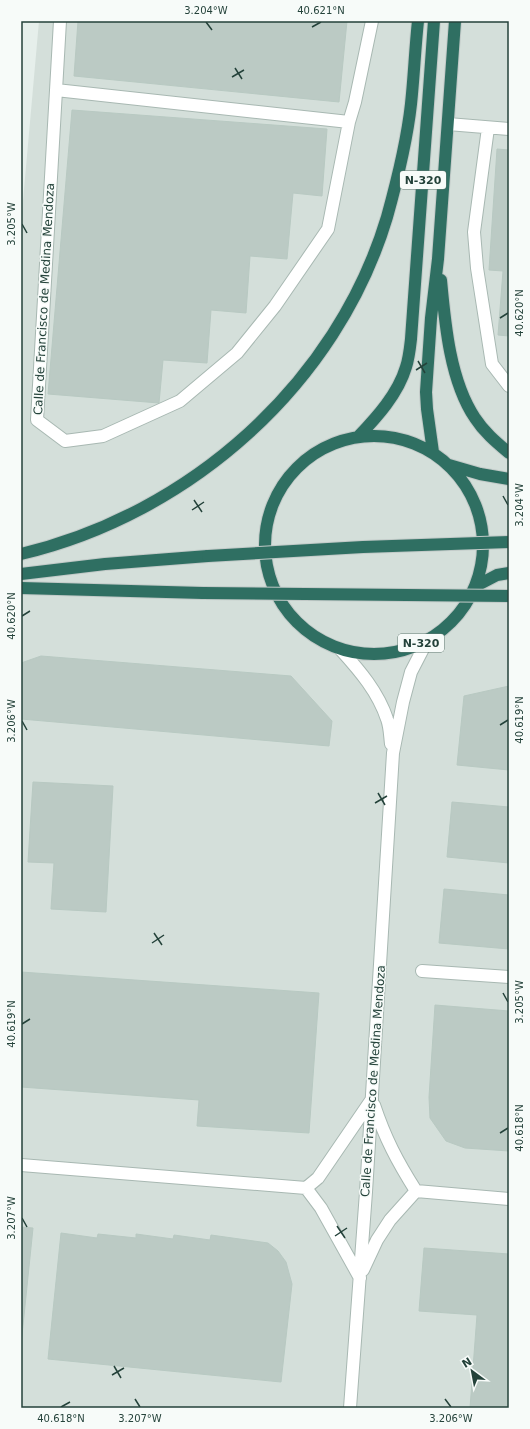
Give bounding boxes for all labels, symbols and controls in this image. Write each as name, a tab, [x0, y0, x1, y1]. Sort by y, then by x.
text: 3.204°W	[184, 5, 228, 16]
text: 40.621°N	[297, 5, 345, 16]
road number: N-320	[400, 171, 446, 189]
street label: Calle de Francisco de Medina Mendoza	[31, 183, 57, 415]
text: 3.205°W	[6, 202, 17, 246]
text: 40.620°N	[514, 289, 525, 337]
text: 3.204°W	[514, 483, 525, 527]
text: 40.620°N	[6, 592, 17, 640]
road number: N-320	[398, 634, 444, 652]
text: 40.619°N	[514, 696, 525, 744]
text: 3.206°W	[6, 699, 17, 743]
street label: Calle de Francisco de Medina Mendoza	[358, 965, 388, 1197]
text: 3.205°W	[514, 980, 525, 1024]
text: 40.619°N	[6, 1000, 17, 1048]
text: 40.618°N	[514, 1104, 525, 1152]
text: 3.207°W	[6, 1196, 17, 1240]
north arrow	[452, 1351, 492, 1391]
text: N	[460, 1355, 474, 1371]
text: 40.618°N	[37, 1413, 85, 1424]
text: 3.207°W	[118, 1413, 162, 1424]
text: 3.206°W	[429, 1413, 473, 1424]

